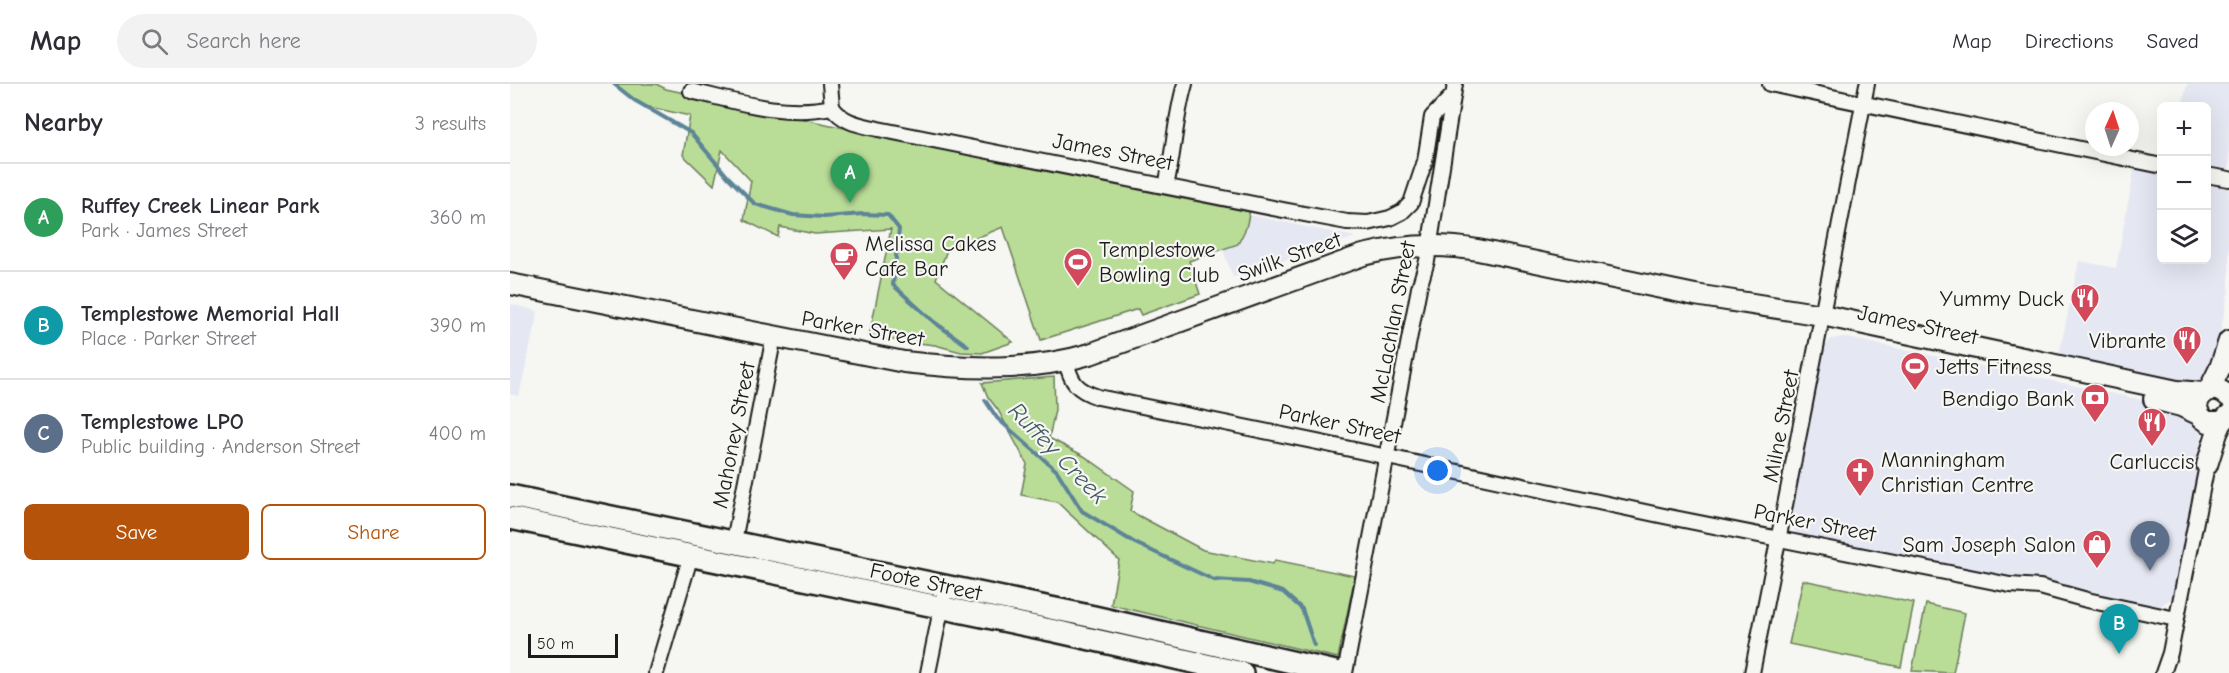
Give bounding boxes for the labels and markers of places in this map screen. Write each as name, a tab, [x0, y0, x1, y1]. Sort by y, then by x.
pin: A	[830, 154, 870, 203]
place label: Melissa Cakes Cafe Bar	[865, 231, 996, 282]
place label: Templestowe Bowling Club	[1099, 237, 1220, 288]
cafe icon: Melissa Cakes Cafe Bar	[828, 240, 860, 282]
sports icon: Templestowe Bowling Club	[1062, 246, 1094, 288]
restaurant icon: Yummy Duck	[2069, 282, 2101, 324]
place label: Yummy Duck	[1940, 286, 2064, 312]
restaurant icon: Vibrante	[2171, 324, 2203, 366]
place label: Vibrante	[2089, 328, 2166, 354]
sports icon: Jetts Fitness	[1899, 350, 1931, 392]
place label: Jetts Fitness	[1936, 354, 2052, 380]
bank icon: Bendigo Bank	[2079, 382, 2111, 424]
place label: Bendigo Bank	[1942, 386, 2074, 412]
restaurant icon: Carluccis	[2136, 406, 2168, 448]
place label: Manningham Christian Centre	[1881, 447, 2034, 498]
place label: Carluccis	[2109, 449, 2195, 475]
church icon: Manningham Christian Centre	[1844, 456, 1876, 498]
pin: C	[2130, 522, 2170, 571]
shop icon: Sam Joseph Salon	[2081, 528, 2113, 570]
place label: Sam Joseph Salon	[1902, 532, 2076, 558]
pin: B	[2100, 604, 2138, 654]

